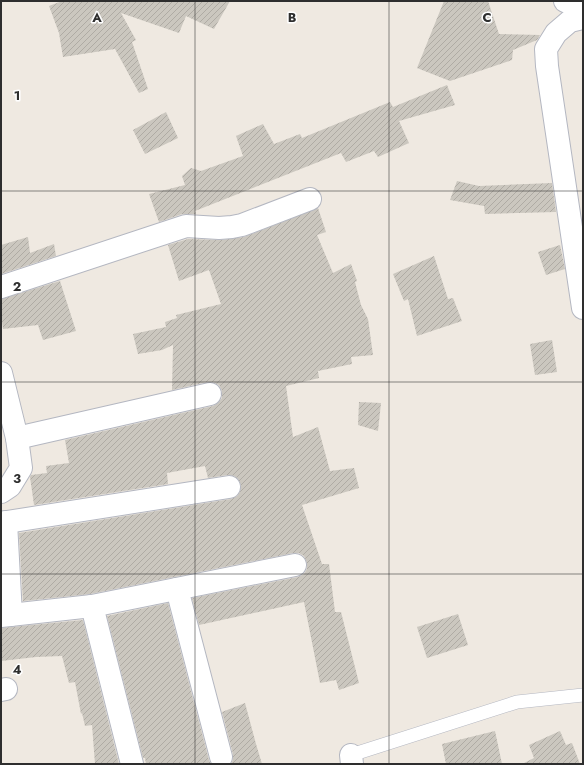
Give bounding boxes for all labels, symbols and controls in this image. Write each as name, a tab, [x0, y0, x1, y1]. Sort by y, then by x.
text: A	[91, 8, 102, 27]
text: B	[288, 8, 297, 27]
text: C	[482, 8, 492, 27]
text: 1	[14, 86, 20, 105]
text: 2	[13, 277, 21, 296]
text: 3	[13, 469, 21, 488]
text: 4	[12, 660, 22, 679]

